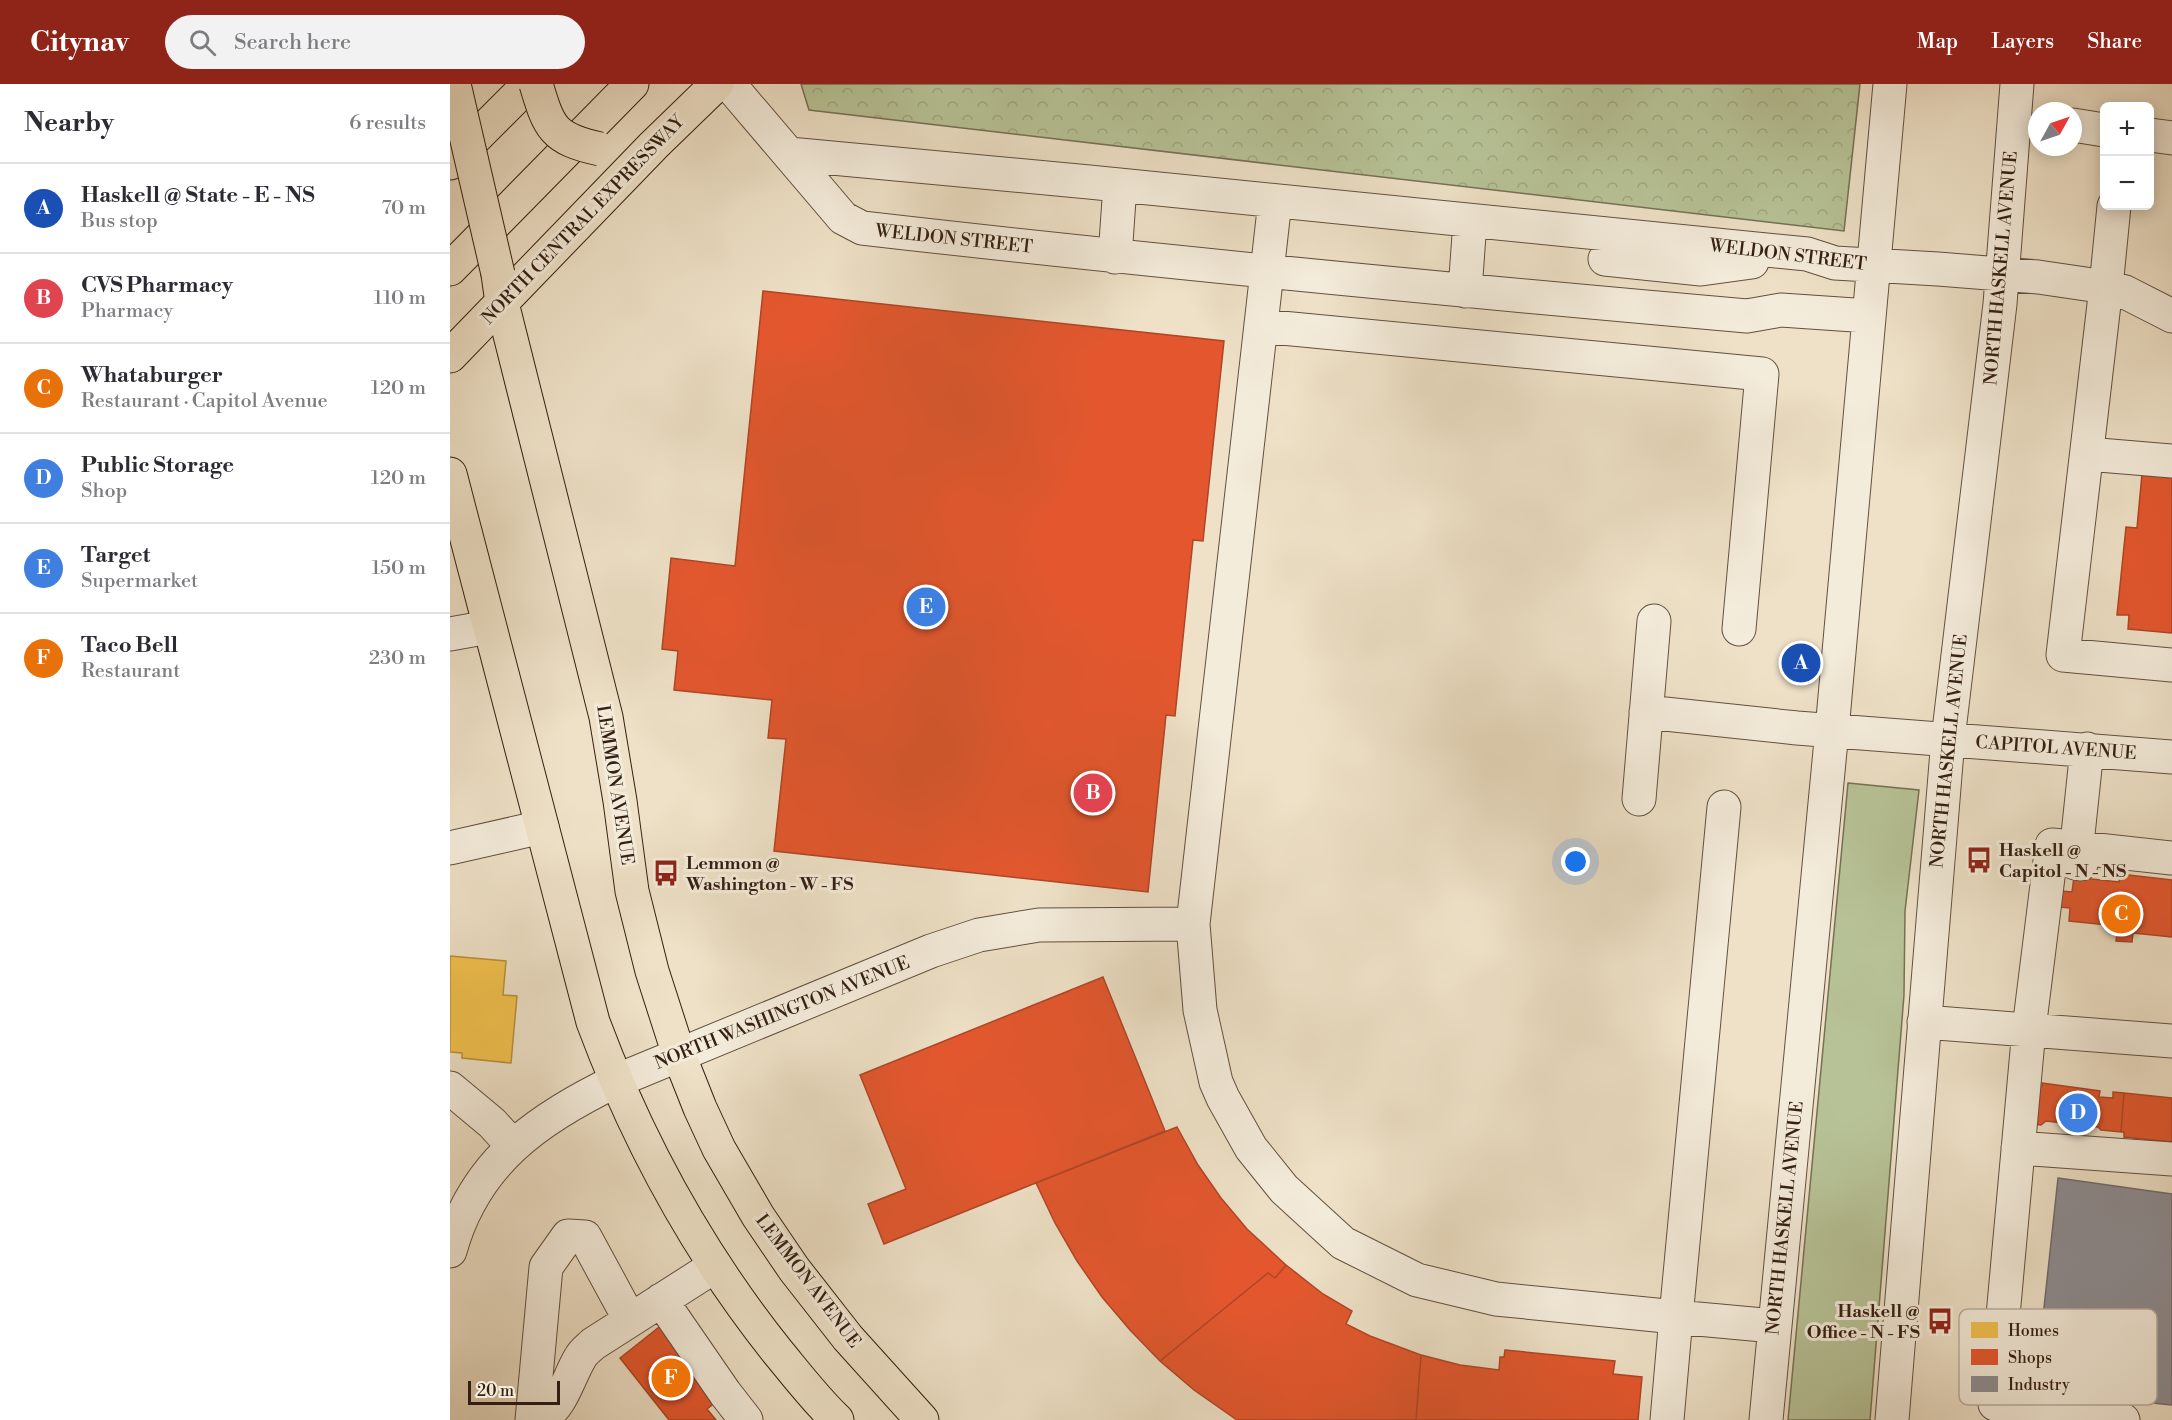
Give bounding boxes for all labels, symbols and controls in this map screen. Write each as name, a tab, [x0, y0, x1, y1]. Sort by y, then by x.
search box	[165, 15, 585, 69]
text: Citynav	[30, 25, 129, 60]
icon: search	[186, 26, 219, 59]
text: Search here	[234, 29, 351, 56]
text: Map	[1917, 29, 1958, 55]
text: Layers	[1991, 29, 2054, 55]
text: Share	[2087, 29, 2142, 55]
north arrow	[2028, 102, 2082, 156]
map controls	[2100, 102, 2154, 210]
button: +	[2100, 102, 2154, 156]
text: Nearby	[24, 107, 114, 139]
street label: NORTH CENTRAL EXPRESSWAY	[477, 110, 690, 329]
text: 6 results	[349, 111, 426, 136]
street label: NORTH HASKELL AVENUE	[1979, 150, 2023, 386]
button: −	[2100, 156, 2154, 210]
text: Haskell @ State - E - NS	[81, 182, 315, 209]
text: A	[36, 196, 51, 221]
text: 70 m	[382, 196, 426, 221]
text: Bus stop	[81, 209, 158, 234]
street label: WELDON STREET	[873, 219, 1034, 259]
street label: WELDON STREET	[1707, 234, 1868, 276]
text: CVS Pharmacy	[81, 272, 233, 299]
text: B	[36, 286, 51, 311]
text: 110 m	[374, 286, 426, 311]
text: Pharmacy	[81, 299, 173, 324]
text: Whataburger	[81, 362, 223, 389]
text: C	[36, 376, 51, 401]
text: 120 m	[371, 376, 426, 401]
text: Restaurant · Capitol Avenue	[81, 389, 328, 414]
text: Public Storage	[81, 452, 234, 479]
text: D	[36, 466, 51, 491]
text: 120 m	[371, 466, 426, 491]
text: Shop	[81, 479, 127, 504]
text: Target	[81, 542, 150, 569]
text: E	[37, 556, 50, 581]
text: 150 m	[371, 556, 426, 581]
text: Supermarket	[81, 569, 198, 594]
pin: E	[906, 584, 946, 630]
text: Taco Bell	[81, 632, 178, 659]
street label: NORTH HASKELL AVENUE	[1925, 633, 1973, 869]
pin: A	[1782, 640, 1820, 686]
text: F	[36, 646, 51, 671]
text: 230 m	[369, 646, 426, 671]
text: Restaurant	[81, 659, 180, 684]
street label: LEMMON AVENUE	[591, 703, 639, 867]
street label: CAPITOL AVENUE	[1975, 731, 2137, 765]
pin: B	[1074, 770, 1112, 816]
place label: Haskell @ Capitol - N - NS	[1999, 839, 2126, 883]
bus stop icon: Haskell @ Capitol - N - NS	[1964, 845, 1994, 875]
your location	[1561, 847, 1590, 876]
place label: Lemmon @ Washington - W - FS	[685, 852, 854, 896]
bus stop icon: Lemmon @ Washington - W - FS	[651, 858, 681, 888]
pin: C	[2102, 892, 2140, 936]
street label: NORTH WASHINGTON AVENUE	[651, 951, 913, 1075]
pin: D	[2058, 1090, 2098, 1136]
street label: NORTH HASKELL AVENUE	[1761, 1100, 1809, 1336]
street label: LEMMON AVENUE	[750, 1209, 866, 1353]
place label: Haskell @ Office - N - FS	[1807, 1300, 1920, 1344]
bus stop icon: Haskell @ Office - N - FS	[1925, 1306, 1955, 1336]
legend	[1959, 1309, 2157, 1405]
text: Homes	[2008, 1321, 2059, 1341]
text: Shops	[2008, 1348, 2052, 1368]
pin: F	[652, 1356, 690, 1400]
text: Industry	[2008, 1375, 2070, 1395]
scale bar	[468, 1378, 560, 1406]
text: 20 m	[477, 1381, 514, 1401]

